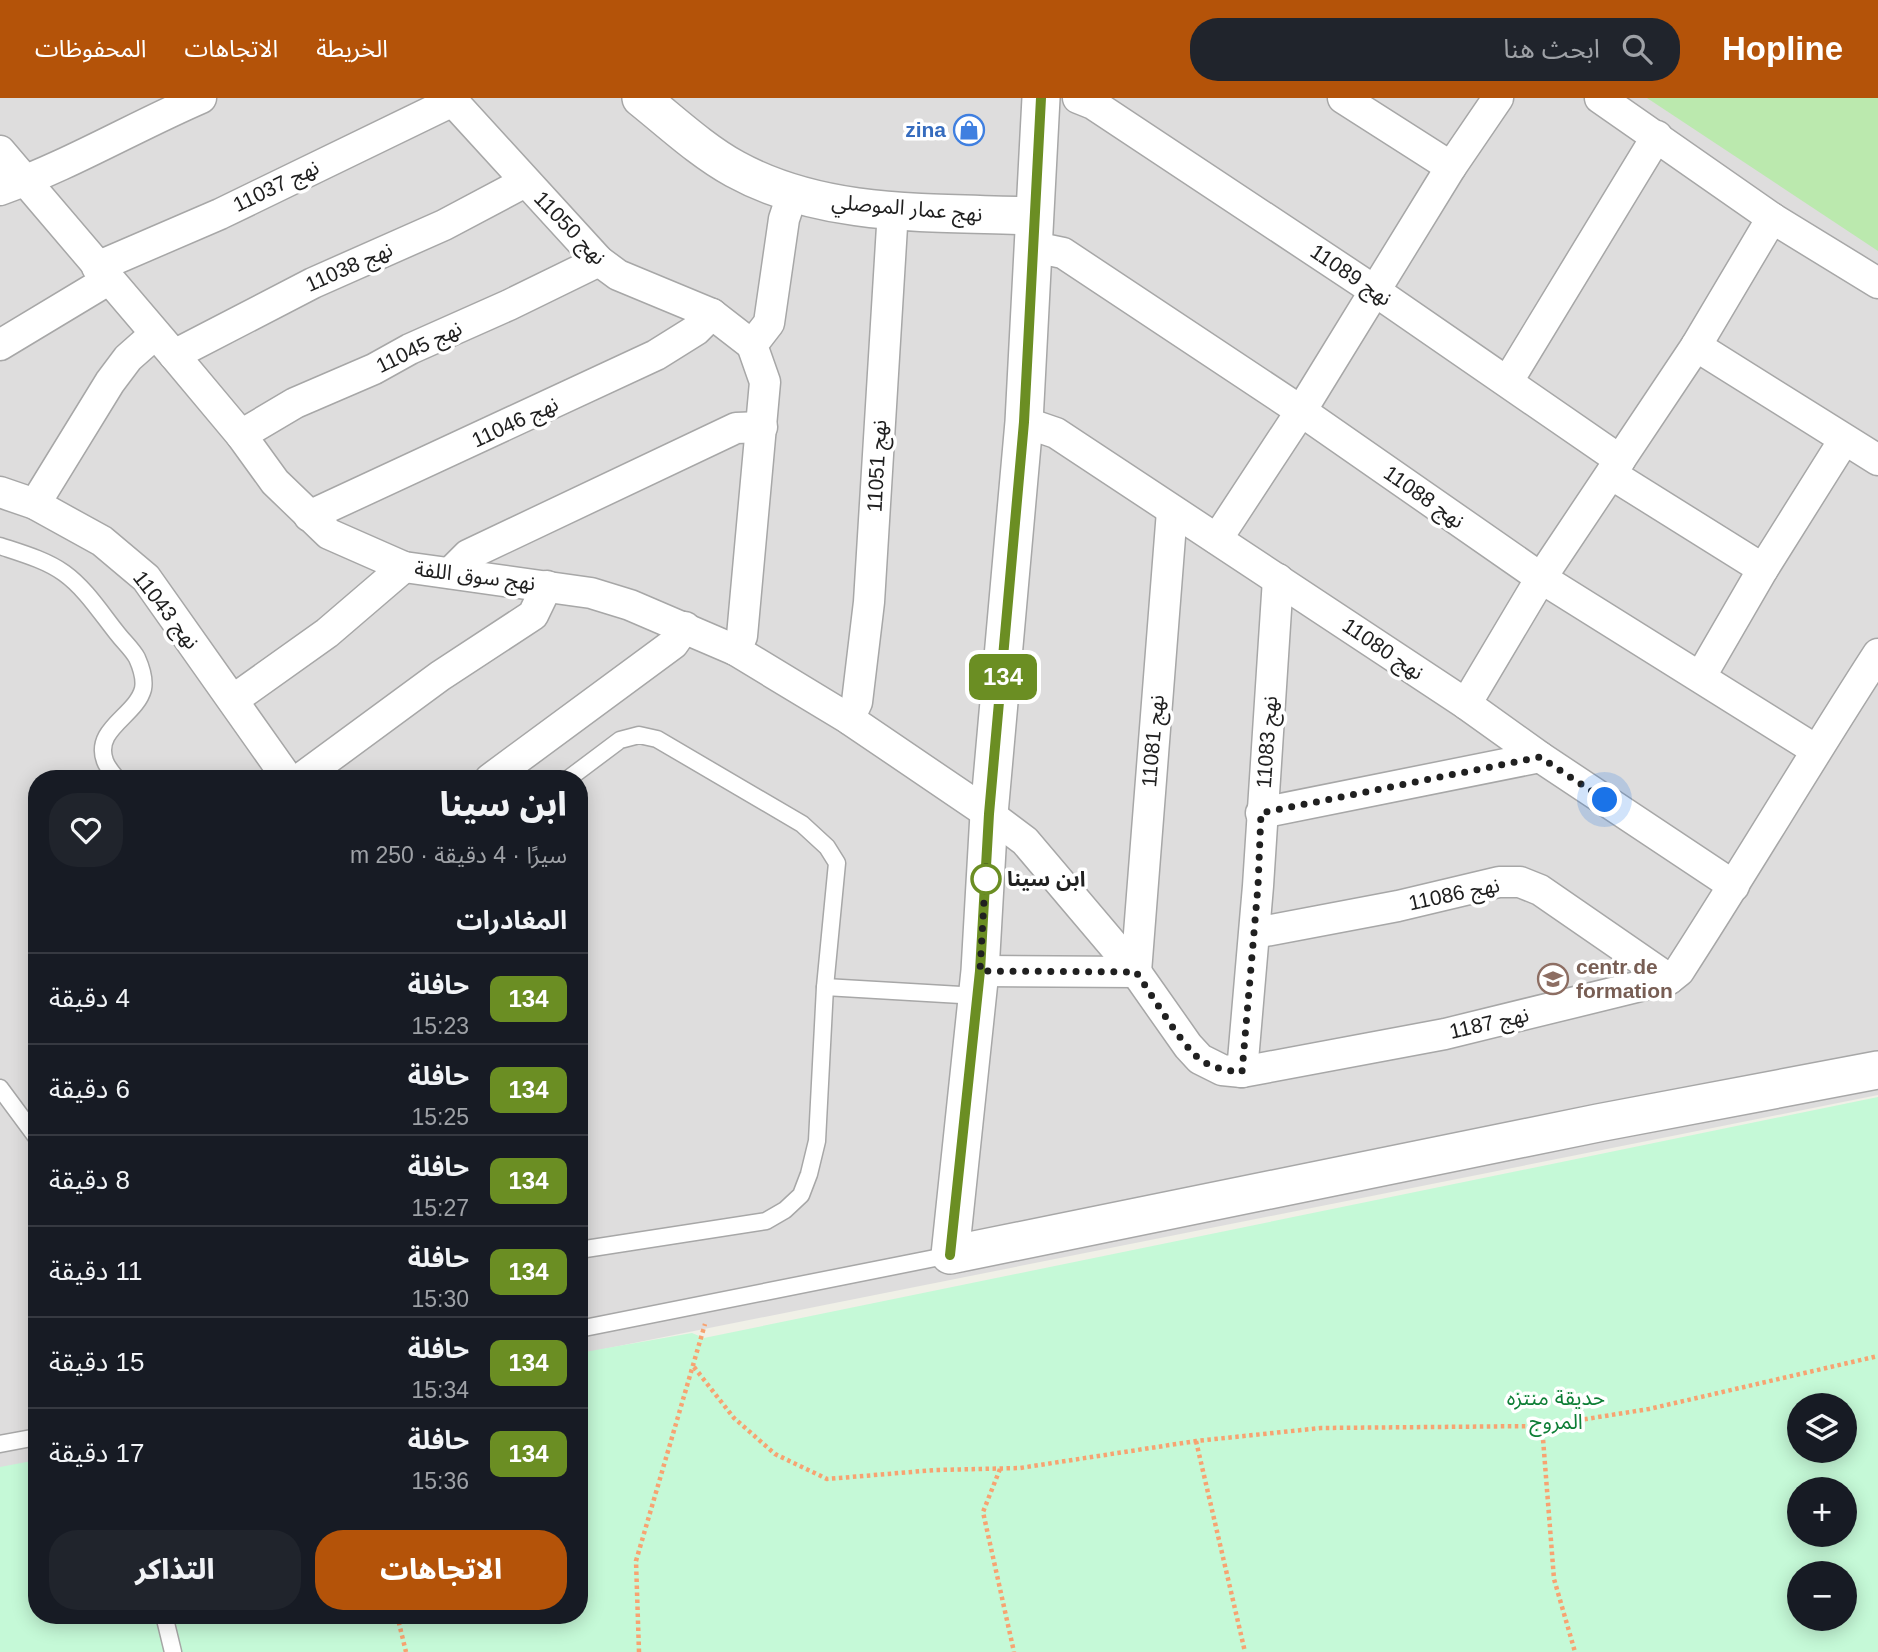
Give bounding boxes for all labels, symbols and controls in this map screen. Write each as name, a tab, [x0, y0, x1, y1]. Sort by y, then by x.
search box	[1190, 18, 1680, 81]
icon: search	[1618, 30, 1656, 68]
text: Hopline	[1722, 30, 1843, 67]
text: ابحث هنا	[1503, 34, 1600, 64]
text: المحفوظات	[35, 35, 146, 62]
text: الاتجاهات	[184, 35, 278, 62]
text: الخريطة	[316, 35, 388, 62]
shop icon: zina	[952, 113, 986, 147]
place label: zina	[905, 118, 946, 141]
street label: نهج 11037	[229, 155, 324, 220]
street label: نهج 11050	[527, 186, 611, 272]
street label: نهج عمار الموصلي	[830, 189, 983, 230]
street label: نهج 11038	[302, 237, 397, 300]
street label: نهج 11089	[1304, 239, 1396, 313]
street label: نهج 11045	[372, 316, 467, 381]
street label: نهج 11046	[468, 392, 563, 455]
street label: نهج 11051	[863, 419, 894, 513]
street label: نهج 11088	[1377, 461, 1469, 536]
street label: نهج سوق اللفة	[413, 557, 537, 598]
street label: نهج 11043	[126, 566, 204, 656]
street label: نهج 11080	[1336, 613, 1428, 687]
line badge: 134	[963, 654, 1043, 700]
text: 134	[983, 663, 1023, 690]
street label: نهج 11081	[1137, 694, 1172, 788]
street label: نهج 11083	[1252, 695, 1285, 789]
your location	[1587, 782, 1622, 817]
text: ابن سينا	[440, 786, 567, 823]
button: heart	[49, 793, 123, 867]
text: سيرًا · 4 دقيقة · 250 m	[350, 842, 567, 868]
marker: ابن سينا	[971, 864, 1001, 894]
place label: ابن سينا	[1007, 867, 1085, 891]
street label: نهج 11086	[1406, 873, 1502, 918]
text: المغادرات	[456, 905, 567, 935]
place label: centr de formation	[1576, 955, 1673, 1002]
school or university icon: centr de formation	[1536, 962, 1570, 996]
text: حافلة	[408, 970, 469, 1000]
text: 4 دقيقة	[49, 983, 130, 1013]
text: 134	[508, 985, 549, 1012]
street label: نهج 1187	[1447, 1002, 1532, 1047]
text: 15:23	[411, 1013, 469, 1039]
text: حافلة	[408, 1061, 469, 1091]
text: 6 دقيقة	[49, 1074, 130, 1104]
text: 134	[508, 1076, 549, 1103]
text: 15:25	[411, 1104, 469, 1130]
text: حافلة	[408, 1152, 469, 1182]
text: 8 دقيقة	[49, 1165, 130, 1195]
text: 134	[508, 1167, 549, 1194]
text: 15:27	[411, 1195, 469, 1221]
text: حافلة	[408, 1243, 469, 1273]
text: 11 دقيقة	[49, 1256, 142, 1286]
text: 134	[508, 1258, 549, 1285]
text: 15:30	[411, 1286, 469, 1312]
text: حافلة	[408, 1334, 469, 1364]
text: 15 دقيقة	[49, 1347, 144, 1377]
text: 134	[508, 1349, 549, 1376]
text: 15:34	[411, 1377, 469, 1403]
park label: حديقة منتزه المروج	[1507, 1386, 1605, 1437]
map controls	[1787, 1393, 1857, 1631]
button: layers	[1787, 1393, 1857, 1463]
text: حافلة	[408, 1425, 469, 1455]
text: 17 دقيقة	[49, 1438, 144, 1468]
text: 134	[508, 1440, 549, 1467]
text: 15:36	[411, 1468, 469, 1494]
button: +	[1787, 1477, 1857, 1547]
button: التذاكر	[49, 1530, 301, 1610]
button: الاتجاهات	[315, 1530, 567, 1610]
button: −	[1787, 1561, 1857, 1631]

